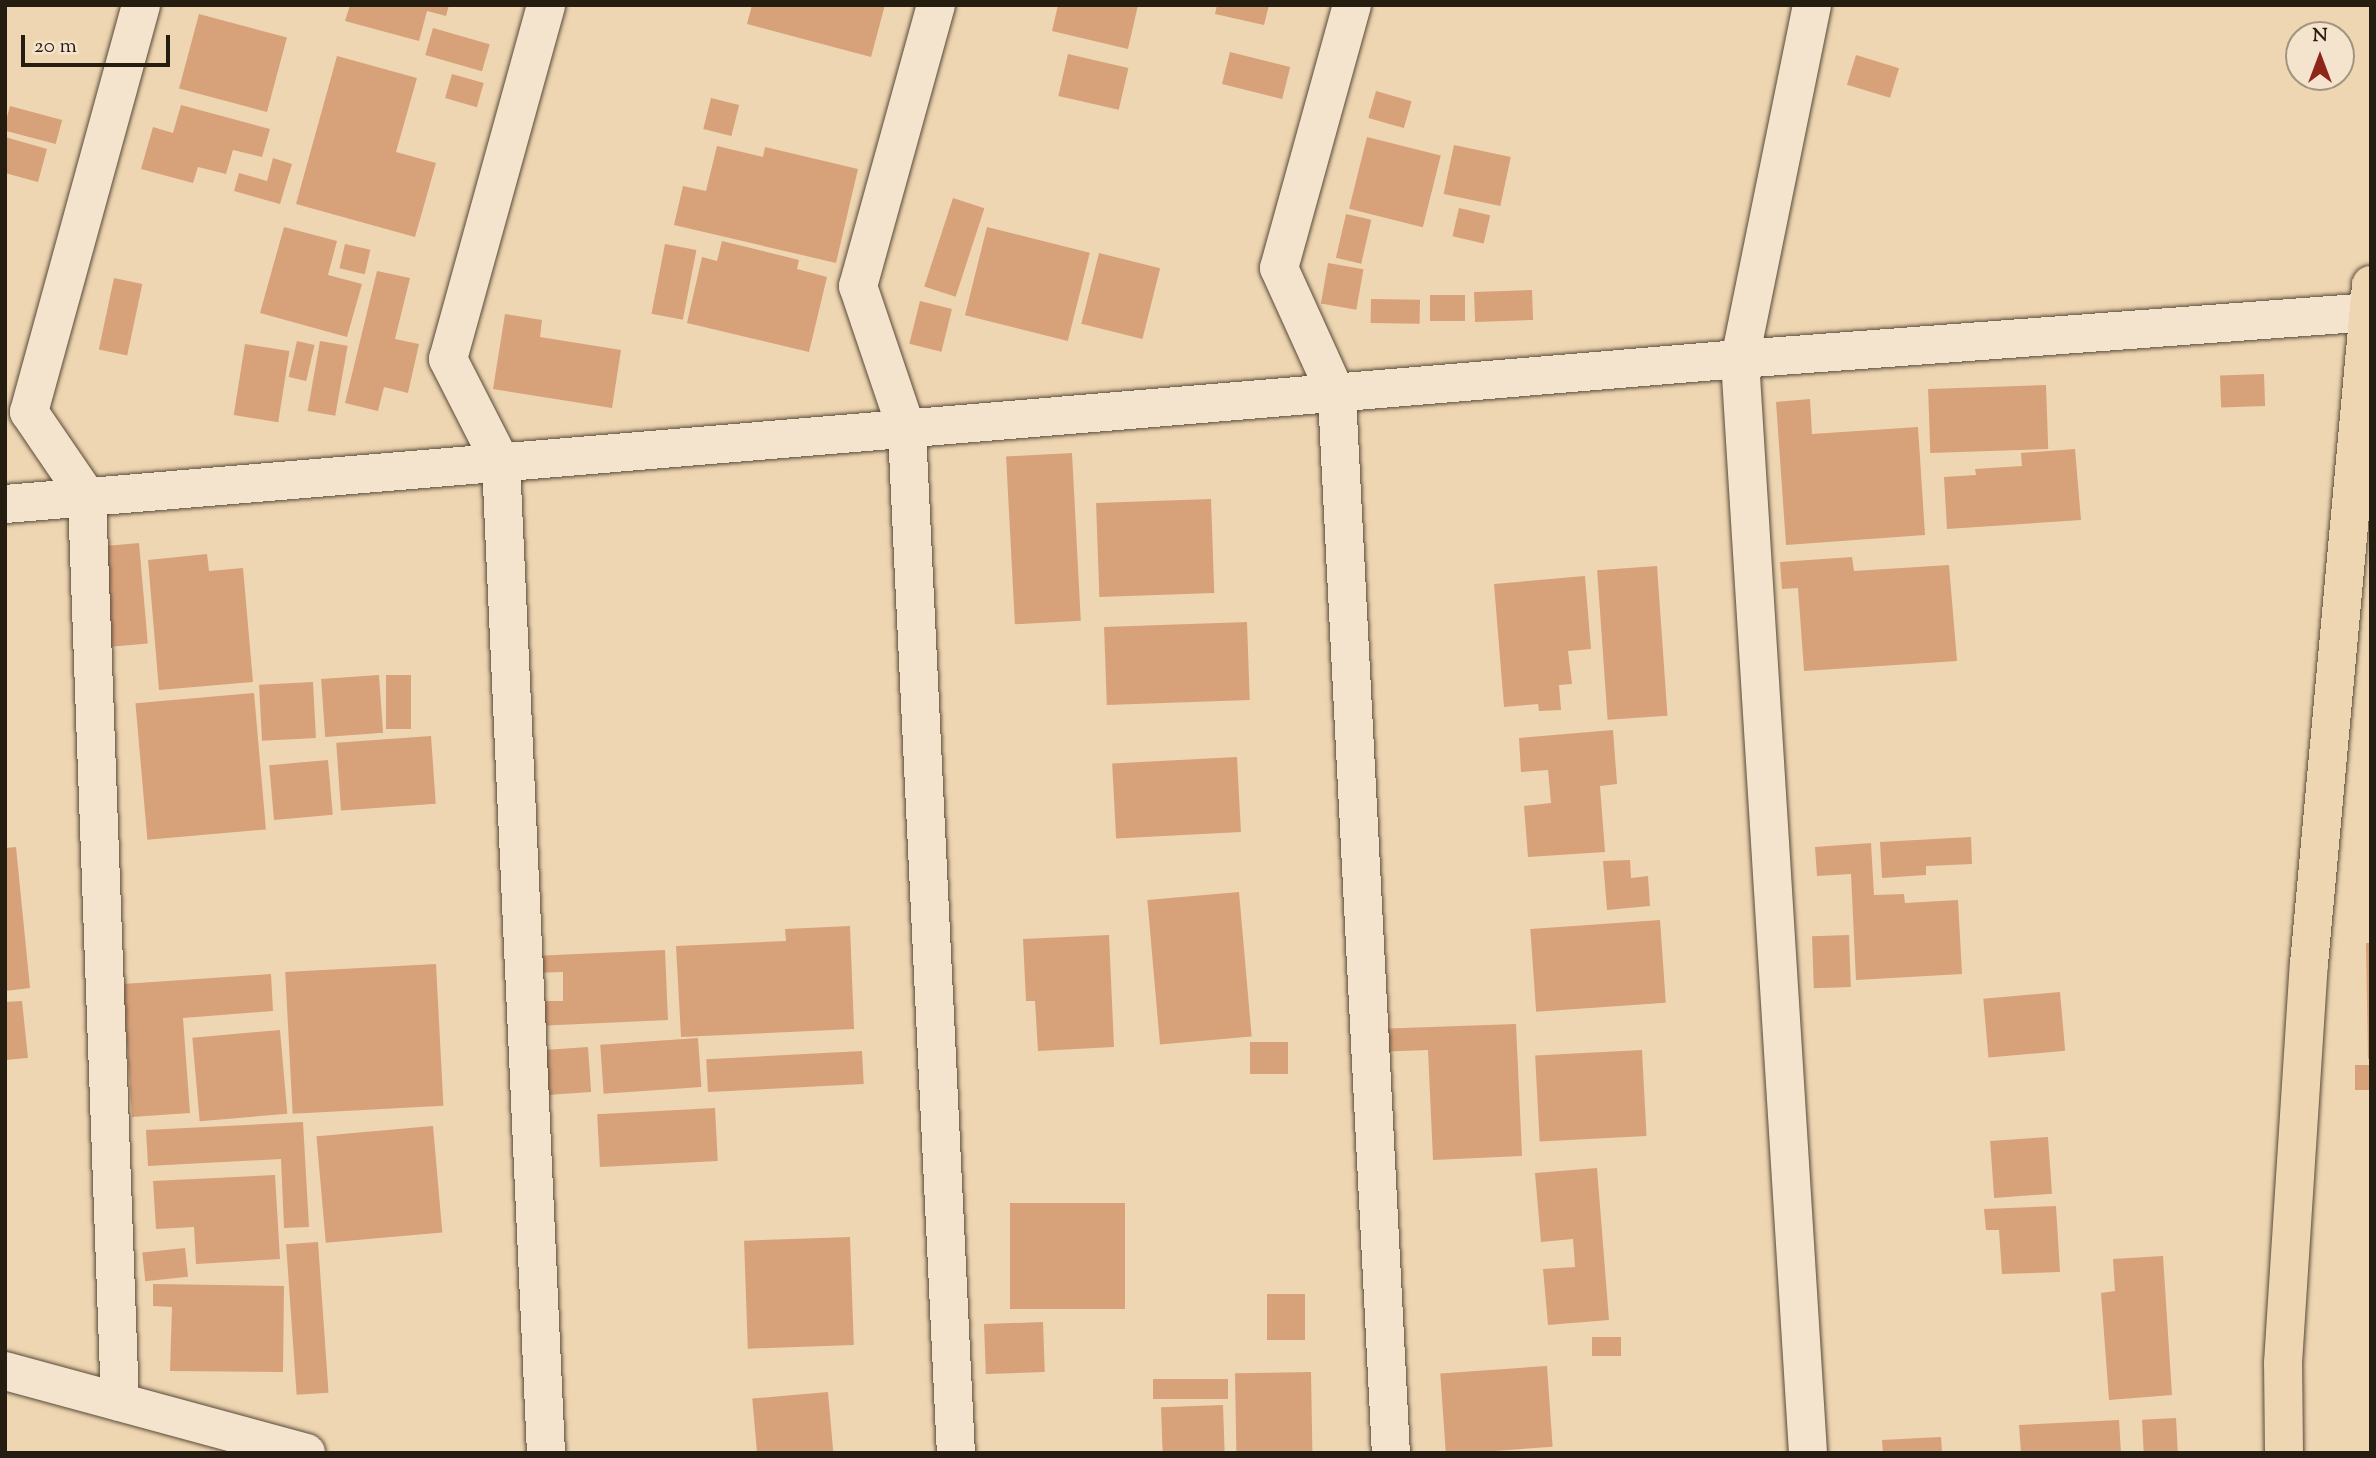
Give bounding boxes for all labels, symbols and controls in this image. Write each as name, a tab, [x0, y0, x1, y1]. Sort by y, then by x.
scale bar	[24, 21, 173, 65]
north arrow	[2285, 21, 2355, 91]
text: N	[2312, 23, 2328, 50]
text: 20 m	[34, 32, 77, 62]

